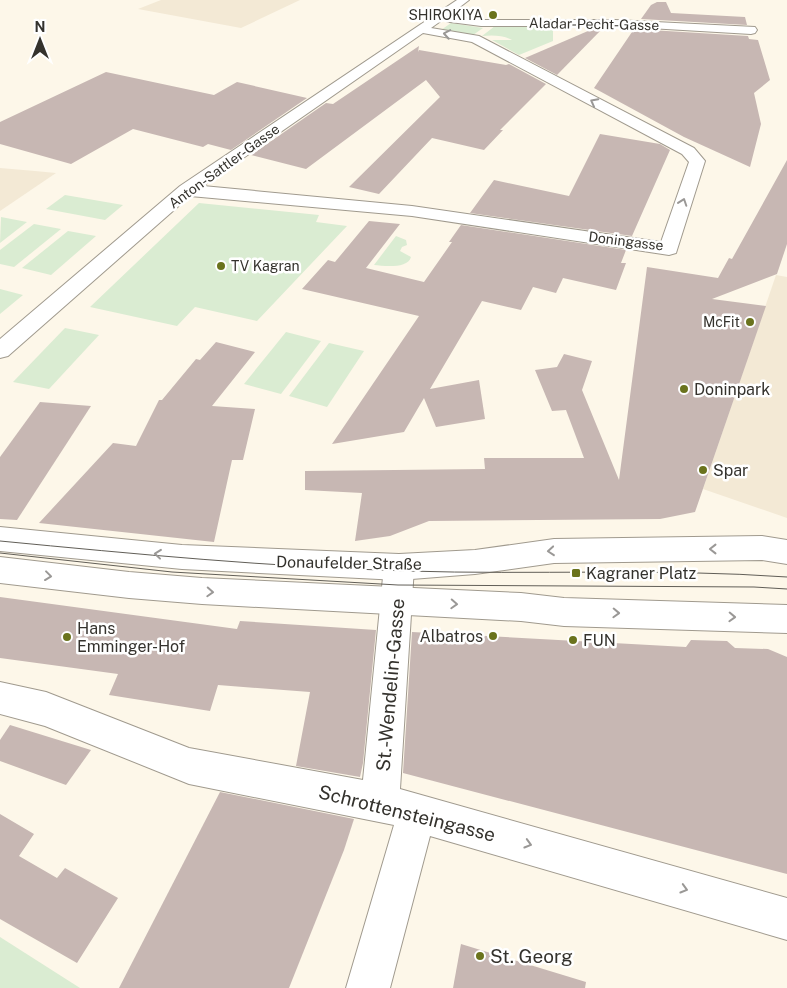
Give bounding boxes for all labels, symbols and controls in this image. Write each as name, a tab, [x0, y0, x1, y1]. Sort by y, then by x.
place label: SHIROKIYA	[409, 7, 483, 23]
marker: SHIROKIYA	[487, 9, 499, 21]
north arrow	[15, 15, 65, 65]
street label: Aladar-Pecht-Gasse	[529, 15, 659, 33]
text: N	[35, 19, 45, 35]
one-way arrow	[443, 29, 452, 39]
one-way arrow	[590, 98, 599, 108]
street label: Anton-Sattler-Gasse	[166, 120, 282, 212]
one-way arrow	[677, 198, 687, 207]
street label: Doningasse	[588, 228, 665, 254]
place label: TV Kagran	[231, 258, 300, 274]
marker: TV Kagran	[215, 260, 227, 272]
place label: McFit	[703, 314, 740, 330]
marker: McFit	[744, 316, 756, 328]
place label: Doninpark	[694, 380, 770, 399]
marker: Doninpark	[678, 383, 690, 395]
place label: Spar	[713, 461, 748, 480]
marker: Spar	[697, 464, 709, 476]
one-way arrow	[709, 544, 717, 554]
one-way arrow	[547, 545, 555, 556]
one-way arrow	[154, 549, 162, 560]
street label: Donaufelder Straße	[276, 552, 422, 574]
place label: Kagraner Platz	[586, 564, 696, 583]
marker: Kagraner Platz	[570, 567, 582, 579]
one-way arrow	[45, 570, 53, 581]
one-way arrow	[206, 586, 214, 597]
street label: St.-Wendelin-Gasse	[371, 598, 409, 772]
one-way arrow	[450, 598, 458, 609]
one-way arrow	[613, 608, 621, 618]
one-way arrow	[728, 611, 736, 622]
place label: Hans Emminger-Hof	[77, 619, 185, 656]
place label: Albatros	[419, 627, 483, 646]
marker: Albatros	[487, 630, 499, 642]
marker: Hans Emminger-Hof	[61, 631, 73, 643]
place label: FUN	[583, 631, 616, 650]
marker: FUN	[567, 634, 579, 646]
street label: Schrottensteingasse	[316, 780, 498, 846]
one-way arrow	[524, 839, 532, 849]
one-way arrow	[680, 884, 688, 894]
place label: St. Georg	[490, 945, 573, 967]
marker: St. Georg	[474, 950, 486, 962]

